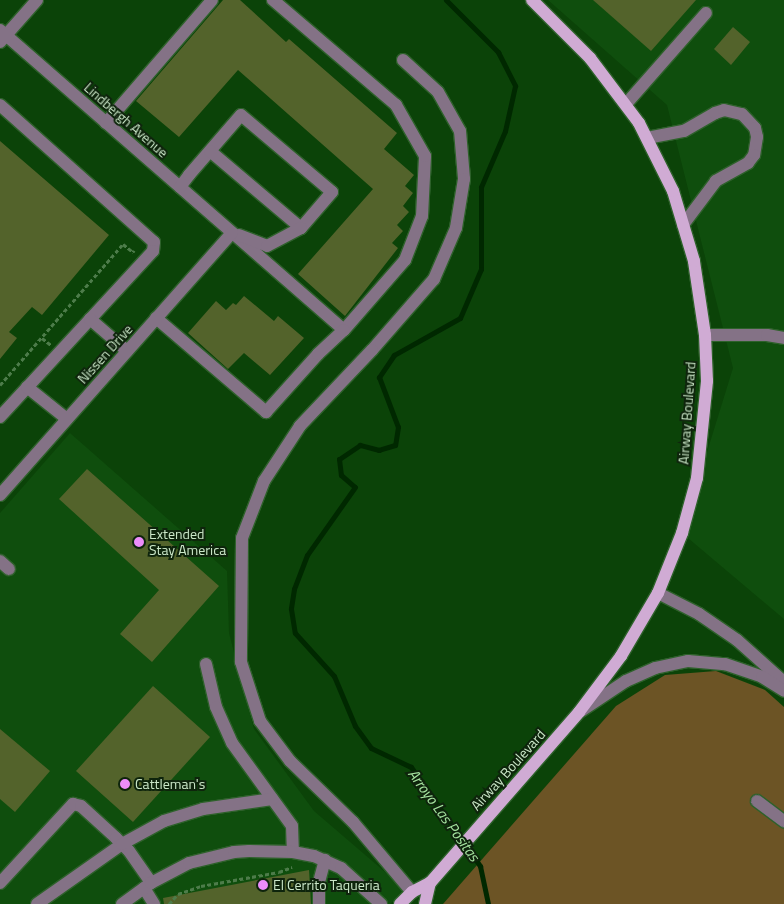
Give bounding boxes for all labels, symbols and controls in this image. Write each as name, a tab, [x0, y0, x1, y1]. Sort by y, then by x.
street label: Lindbergh Avenue	[81, 79, 171, 161]
street label: Nissen Drive	[74, 321, 136, 387]
street label: Airway Boulevard	[675, 361, 699, 465]
place label: Extended Stay America	[149, 526, 226, 558]
marker: Extended Stay America	[133, 536, 145, 548]
street label: Airway Boulevard	[467, 726, 549, 814]
water label: Arroyo Las Positas	[405, 765, 483, 865]
place label: Cattleman's	[135, 776, 205, 792]
marker: Cattleman's	[119, 778, 131, 790]
place label: El Cerrito Taqueria	[273, 877, 380, 893]
marker: El Cerrito Taqueria	[257, 879, 269, 891]

